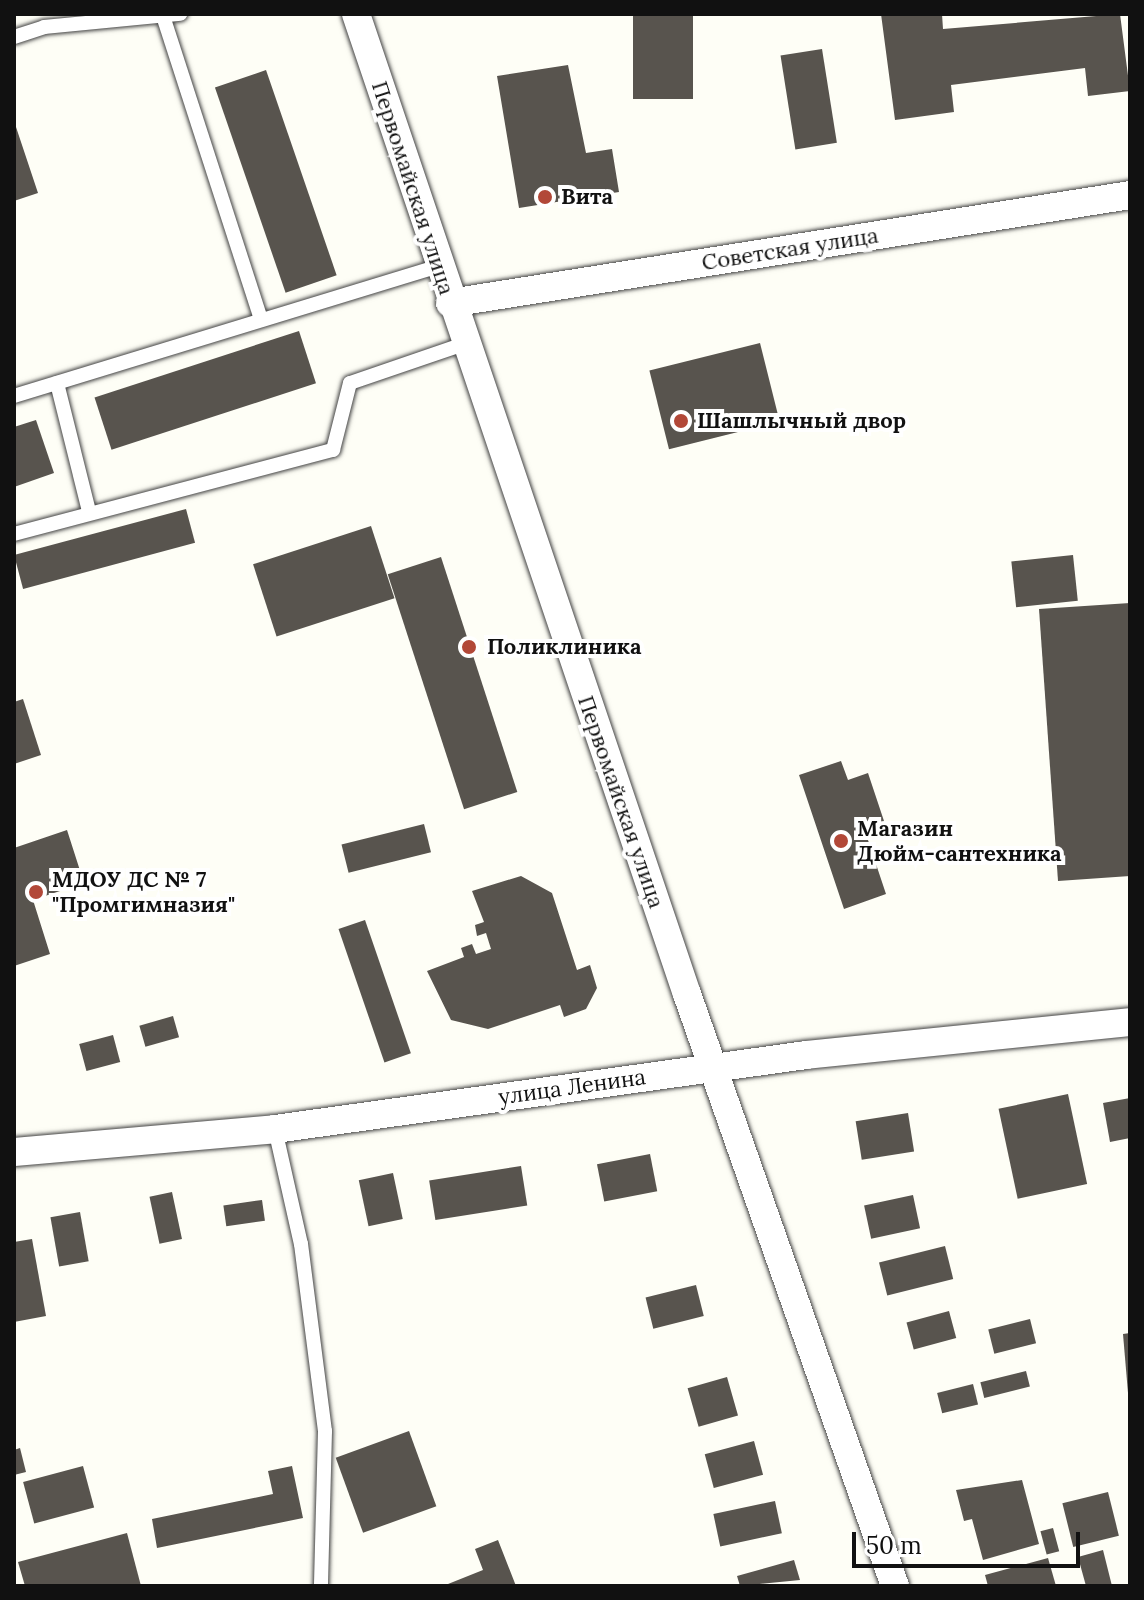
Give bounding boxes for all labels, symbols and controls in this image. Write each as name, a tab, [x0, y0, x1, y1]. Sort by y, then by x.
street label: Первомайская улица	[366, 78, 460, 298]
place label: Вита	[561, 184, 613, 210]
marker: Вита	[536, 188, 554, 206]
street label: Советская улица	[700, 222, 880, 276]
place label: Шашлычный двор	[697, 408, 906, 434]
marker: Шашлычный двор	[672, 412, 690, 430]
place label: Поликлиника	[487, 634, 641, 660]
marker: Поликлиника	[458, 636, 480, 658]
street label: Первомайская улица	[572, 692, 670, 912]
place label: Магазин Дюйм-сантехника	[857, 815, 1061, 866]
marker: Магазин Дюйм-сантехника	[832, 832, 850, 850]
place label: МДОУ ДС № 7 "Промгимназия"	[52, 866, 235, 918]
marker: МДОУ ДС № 7 "Промгимназия"	[27, 883, 45, 901]
street label: улица Ленина	[497, 1064, 647, 1110]
scale bar	[856, 1516, 1084, 1566]
text: 50 m	[866, 1530, 922, 1561]

